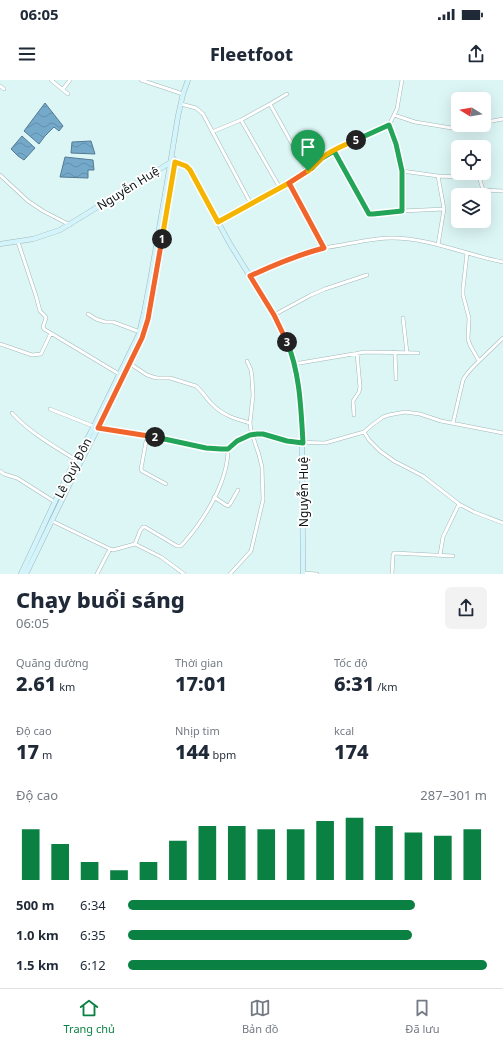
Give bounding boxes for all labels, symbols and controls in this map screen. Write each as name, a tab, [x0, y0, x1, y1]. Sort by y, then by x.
text: 06:05	[20, 4, 59, 24]
text: Fleetfoot	[210, 42, 293, 66]
icon: menu	[16, 43, 38, 65]
icon: share	[465, 43, 487, 65]
north arrow	[451, 92, 491, 132]
map controls	[451, 92, 491, 228]
pin	[291, 130, 325, 171]
pin: 5	[346, 130, 366, 150]
text: 5	[353, 132, 359, 147]
icon: arrive	[297, 136, 319, 158]
button: locate	[451, 140, 491, 180]
street label: Nguyễn Huệ	[94, 162, 163, 214]
button: layers	[451, 188, 491, 228]
pin: 1	[152, 229, 172, 249]
text: 1	[159, 231, 165, 246]
pin: 3	[277, 332, 297, 352]
text: 3	[284, 334, 290, 349]
pin: 2	[145, 427, 165, 447]
text: 2	[152, 429, 158, 444]
street label: Lê Quý Đôn	[51, 435, 95, 501]
street label: Nguyễn Huệ	[295, 457, 312, 527]
text: Chạy buổi sáng	[16, 584, 185, 614]
button: share	[445, 587, 487, 629]
text: 06:05	[16, 614, 49, 632]
text: Quãng đường	[16, 655, 89, 670]
text: Thời gian	[175, 655, 223, 670]
text: Tốc độ	[334, 655, 368, 670]
text: 2.61	[16, 670, 56, 697]
text: 17:01	[175, 670, 227, 697]
text: 6:31	[334, 670, 374, 697]
text: km	[56, 679, 75, 694]
text: /km	[374, 679, 398, 694]
text: Độ cao	[16, 723, 52, 738]
text: Nhịp tim	[175, 723, 220, 738]
text: kcal	[334, 723, 354, 738]
text: 17	[16, 738, 39, 765]
text: 144	[175, 738, 210, 765]
text: 174	[334, 738, 369, 765]
text: m	[39, 747, 52, 762]
text: bpm	[210, 747, 236, 762]
text: Độ cao	[16, 786, 58, 804]
text: 287–301 m	[420, 786, 487, 804]
text: 500 m	[16, 896, 54, 914]
text: 6:34	[80, 896, 106, 914]
text: 1.0 km	[16, 926, 59, 944]
text: 6:35	[80, 926, 106, 944]
text: 1.5 km	[16, 956, 59, 974]
text: 6:12	[80, 956, 106, 974]
tab: Trang chủ	[64, 997, 115, 1036]
tab: Bản đồ	[242, 997, 278, 1036]
tab: Đã lưu	[405, 997, 439, 1036]

